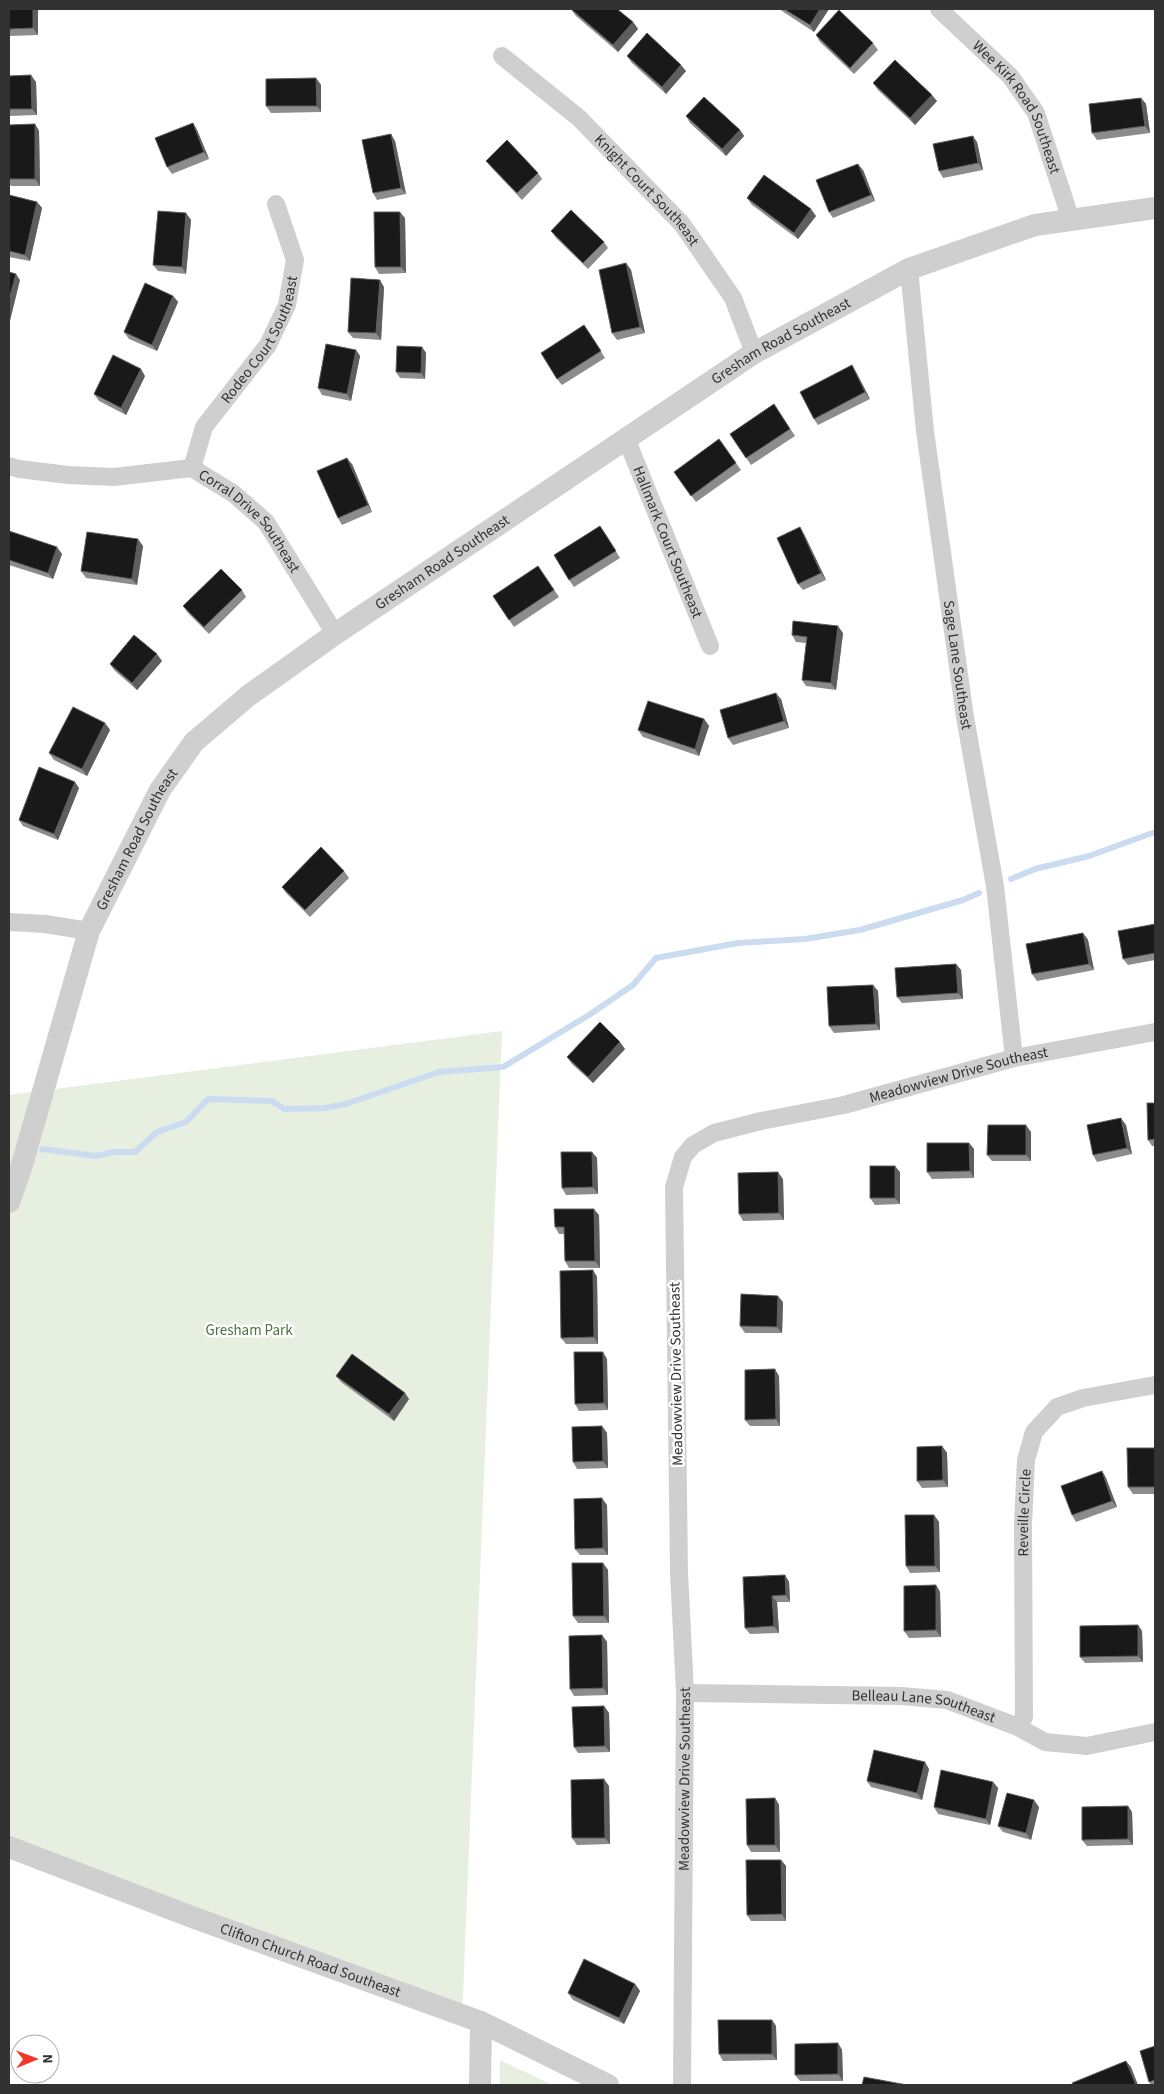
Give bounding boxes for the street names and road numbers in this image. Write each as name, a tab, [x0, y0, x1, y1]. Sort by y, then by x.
street label: Wee Kirk Road Southeast	[968, 36, 1065, 177]
street label: Knight Court Southeast	[589, 130, 704, 250]
street label: Rodeo Court Southeast	[216, 274, 303, 408]
street label: Gresham Road Southeast	[707, 293, 855, 390]
street label: Hallmark Court Southeast	[627, 463, 708, 621]
street label: Corral Drive Southeast	[194, 465, 305, 577]
street label: Gresham Road Southeast	[371, 510, 514, 615]
street label: Sage Lane Southeast	[938, 599, 977, 731]
street label: Gresham Road Southeast	[91, 764, 183, 914]
street label: Meadowview Drive Southeast	[867, 1042, 1050, 1109]
street label: Meadowview Drive Southeast	[664, 1282, 689, 1466]
street label: Reveille Circle	[1013, 1468, 1037, 1557]
street label: Belleau Lane Southeast	[851, 1685, 998, 1729]
street label: Meadowview Drive Southeast	[674, 1686, 696, 1871]
street label: Clifton Church Road Southeast	[217, 1918, 404, 2003]

